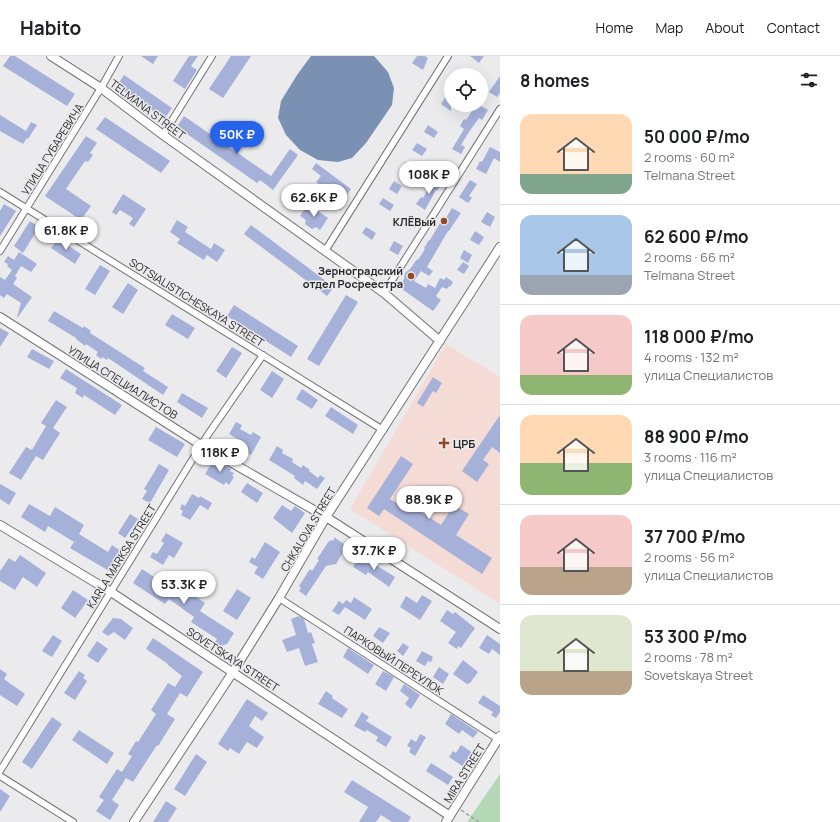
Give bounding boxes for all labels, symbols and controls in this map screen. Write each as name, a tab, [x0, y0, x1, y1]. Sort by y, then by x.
text: Habito	[20, 15, 81, 41]
text: Home	[596, 18, 633, 37]
text: Map	[655, 18, 683, 37]
text: About	[705, 18, 745, 37]
text: Contact	[767, 18, 820, 37]
map controls	[444, 68, 488, 112]
button: locate	[444, 68, 488, 112]
text: 8 homes	[520, 69, 590, 92]
icon: filters	[798, 69, 820, 91]
street label: TELMANA STREET	[107, 76, 189, 143]
street label: УЛИЦА ГУБАРЕВИЧА	[18, 100, 86, 198]
pin: 50K ₽	[209, 121, 265, 155]
text: 50K ₽	[219, 125, 255, 143]
text: 50 000 ₽/mo	[644, 125, 750, 148]
icon: home	[552, 130, 600, 178]
text: 2 rooms · 60 m²	[644, 148, 735, 166]
pin: 108K ₽	[396, 161, 462, 195]
text: 108K ₽	[408, 165, 450, 183]
text: Telmana Street	[644, 166, 735, 184]
pin: 62.6K ₽	[277, 184, 351, 218]
text: 62.6K ₽	[290, 188, 338, 206]
place label: КЛЁВый	[393, 214, 436, 229]
marker: КЛЁВый	[439, 216, 449, 226]
pin: 61.8K ₽	[29, 217, 103, 251]
text: 61.8K ₽	[44, 221, 88, 239]
text: 62 600 ₽/mo	[644, 225, 749, 248]
icon: home	[552, 231, 600, 279]
text: 2 rooms · 66 m²	[644, 248, 735, 266]
street label: SOTSIALISTICHESKAYA STREET	[127, 254, 268, 350]
place label: Зерноградский отдел Росреестра	[303, 263, 403, 291]
text: Telmana Street	[644, 266, 735, 284]
marker: Зерноградский отдел Росреестра	[406, 271, 416, 281]
text: 118 000 ₽/mo	[644, 325, 754, 348]
icon: home	[552, 331, 600, 379]
street label: УЛИЦА СПЕЦИАЛИСТОВ	[65, 342, 181, 422]
text: 4 rooms · 132 m²	[644, 348, 739, 366]
text: улица Специалистов	[644, 366, 773, 384]
text: 88 900 ₽/mo	[644, 425, 749, 448]
icon: home	[552, 431, 600, 479]
place label: ЦРБ	[453, 436, 475, 451]
marker: ЦРБ	[438, 437, 450, 449]
pin: 118K ₽	[187, 439, 253, 473]
text: 118K ₽	[200, 443, 240, 461]
text: 3 rooms · 116 m²	[644, 448, 737, 466]
text: улица Специалистов	[644, 466, 773, 484]
street label: CHKALOVA STREET	[277, 483, 339, 574]
pin: 88.9K ₽	[392, 486, 466, 520]
text: 88.9K ₽	[405, 490, 453, 508]
street label: KARLA MARKSA STREET	[83, 501, 159, 611]
text: 37 700 ₽/mo	[644, 525, 745, 548]
icon: home	[552, 531, 600, 579]
pin: 37.7K ₽	[337, 537, 411, 571]
text: 37.7K ₽	[352, 541, 396, 559]
text: 2 rooms · 56 m²	[644, 548, 734, 566]
text: улица Специалистов	[644, 566, 773, 584]
pin: 53.3K ₽	[147, 571, 221, 605]
text: 53.3K ₽	[161, 575, 207, 593]
street label: ПАРКОВЫЙ ПЕРЕУЛОК	[341, 622, 447, 698]
street label: SOVETSKAYA STREET	[184, 623, 282, 695]
text: 53 300 ₽/mo	[644, 625, 747, 648]
icon: home	[552, 631, 600, 679]
text: 2 rooms · 78 m²	[644, 648, 733, 666]
text: Sovetskaya Street	[644, 666, 753, 684]
street label: MIRA STREET	[440, 740, 488, 806]

